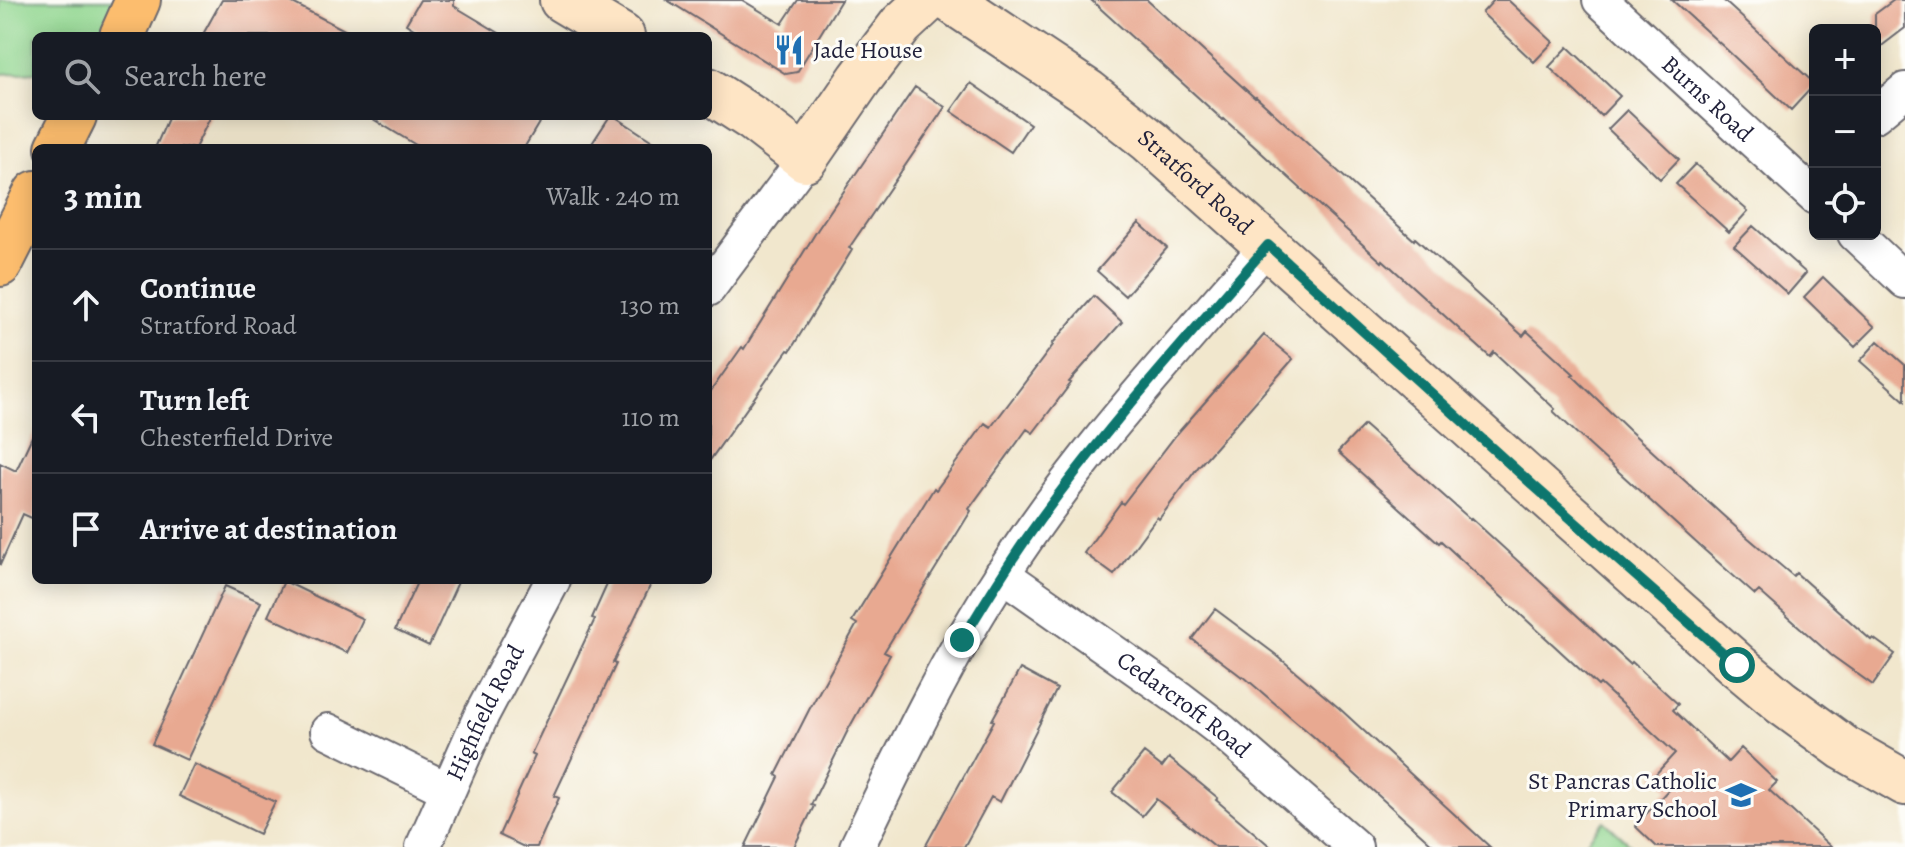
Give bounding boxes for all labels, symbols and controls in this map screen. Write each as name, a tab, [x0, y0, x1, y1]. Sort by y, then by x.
map controls	[1809, 24, 1881, 240]
button: +	[1809, 24, 1881, 96]
search box	[32, 32, 712, 120]
restaurant icon: Jade House	[772, 33, 806, 67]
place label: Jade House	[813, 34, 923, 66]
street label: Burns Road	[1655, 48, 1761, 149]
icon: search	[60, 54, 104, 98]
text: Search here	[124, 56, 267, 96]
button: −	[1809, 96, 1881, 168]
street label: Stratford Road	[1131, 121, 1260, 242]
button: locate	[1809, 168, 1881, 240]
text: 3 min	[64, 173, 142, 220]
text: Walk · 240 m	[546, 179, 680, 214]
text: Continue	[140, 268, 256, 308]
icon: ahead	[64, 283, 108, 327]
text: 130 m	[620, 288, 680, 323]
text: Stratford Road	[140, 308, 297, 343]
text: Turn left	[140, 380, 249, 420]
icon: left	[64, 395, 108, 439]
text: 110 m	[622, 400, 680, 435]
text: Chesterfield Drive	[140, 420, 333, 455]
icon: arrive	[64, 507, 108, 551]
text: Arrive at destination	[140, 509, 397, 549]
route end	[944, 622, 980, 658]
street label: Highfield Road	[438, 639, 532, 786]
street label: Cedarcroft Road	[1111, 644, 1258, 765]
route start	[1719, 647, 1755, 683]
place label: St Pancras Catholic Primary School	[1528, 765, 1717, 825]
school or university icon: St Pancras Catholic Primary School	[1724, 778, 1758, 812]

